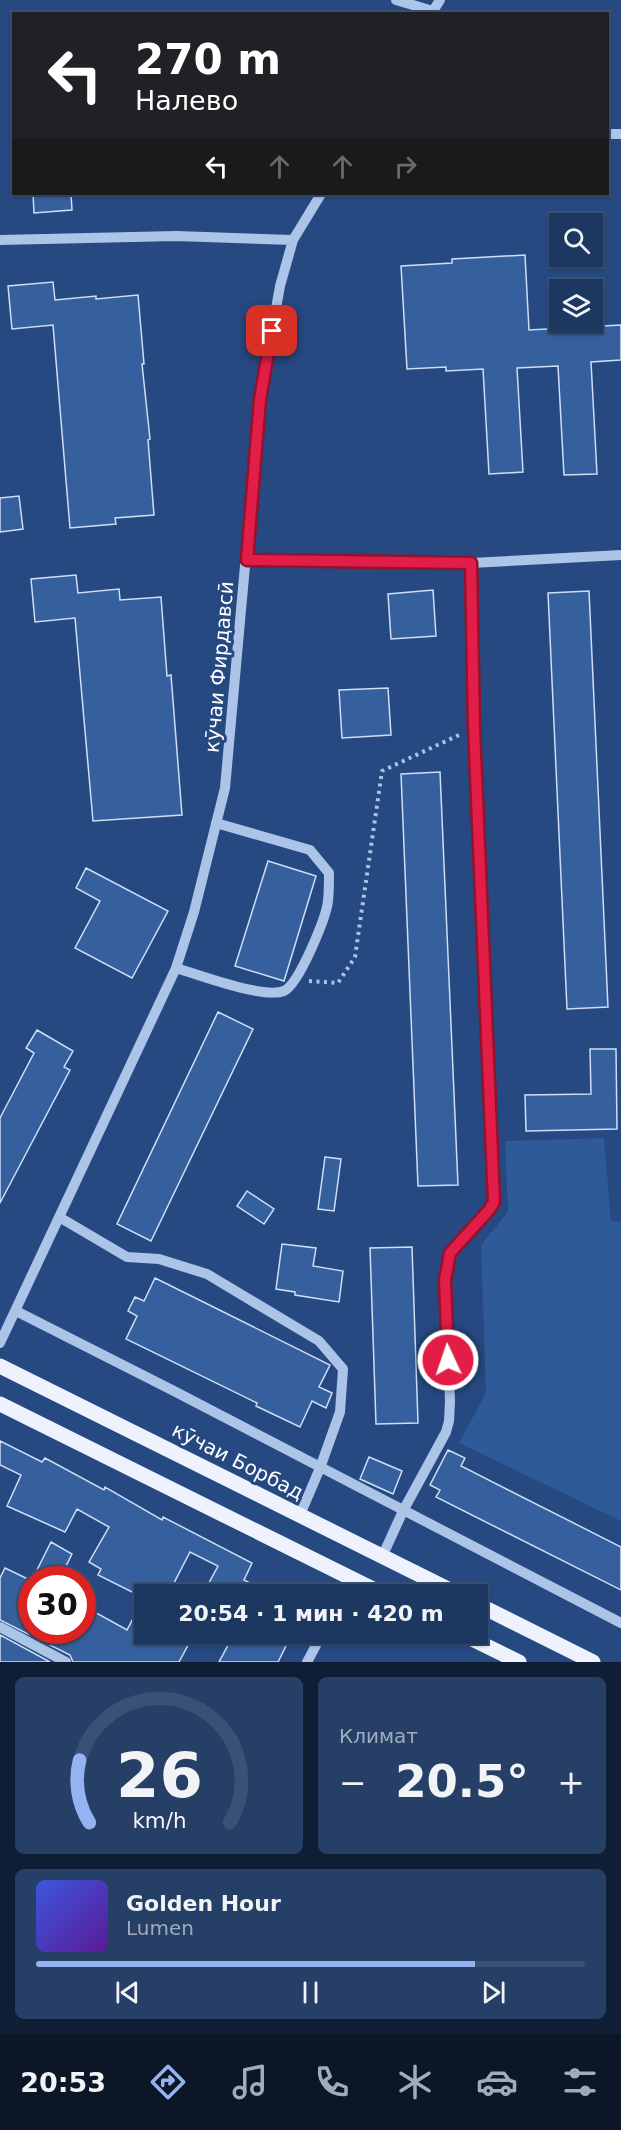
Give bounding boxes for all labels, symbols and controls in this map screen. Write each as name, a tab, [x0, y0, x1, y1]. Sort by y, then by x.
text: 270 m	[135, 35, 281, 84]
icon: left	[36, 36, 114, 114]
text: Налево	[135, 85, 238, 116]
icon: left	[200, 150, 233, 183]
icon: ahead	[263, 150, 296, 183]
icon: ahead	[326, 150, 359, 183]
icon: right	[389, 150, 422, 183]
map controls	[549, 213, 603, 333]
button: search	[549, 213, 603, 267]
button: layers	[549, 279, 603, 333]
pin	[246, 305, 297, 356]
icon: arrive	[255, 314, 288, 347]
street label: кӯчаи Фирдавсӣ	[200, 580, 238, 754]
position arrow	[416, 1328, 480, 1392]
street label: кӯчаи Борбад	[168, 1418, 308, 1504]
speed limit sign: 30	[18, 1566, 96, 1644]
text: 20:54 · 1 мин · 420 m	[178, 1601, 444, 1626]
text: Климат	[339, 1724, 418, 1748]
text: 26	[116, 1739, 202, 1812]
text: 20.5°	[395, 1755, 529, 1808]
text: −	[339, 1763, 367, 1802]
text: +	[557, 1763, 585, 1802]
text: km/h	[132, 1808, 186, 1833]
text: Golden Hour	[126, 1891, 281, 1916]
text: Lumen	[126, 1916, 194, 1940]
icon: previous	[111, 1976, 144, 2009]
icon: pause	[294, 1976, 327, 2009]
icon: next	[477, 1976, 510, 2009]
icon: directions	[147, 2061, 189, 2103]
icon: music	[229, 2061, 271, 2103]
icon: phone	[311, 2061, 353, 2103]
icon: climate	[394, 2061, 436, 2103]
icon: car	[476, 2061, 518, 2103]
icon: filters	[559, 2061, 601, 2103]
text: 20:53	[20, 2067, 106, 2098]

